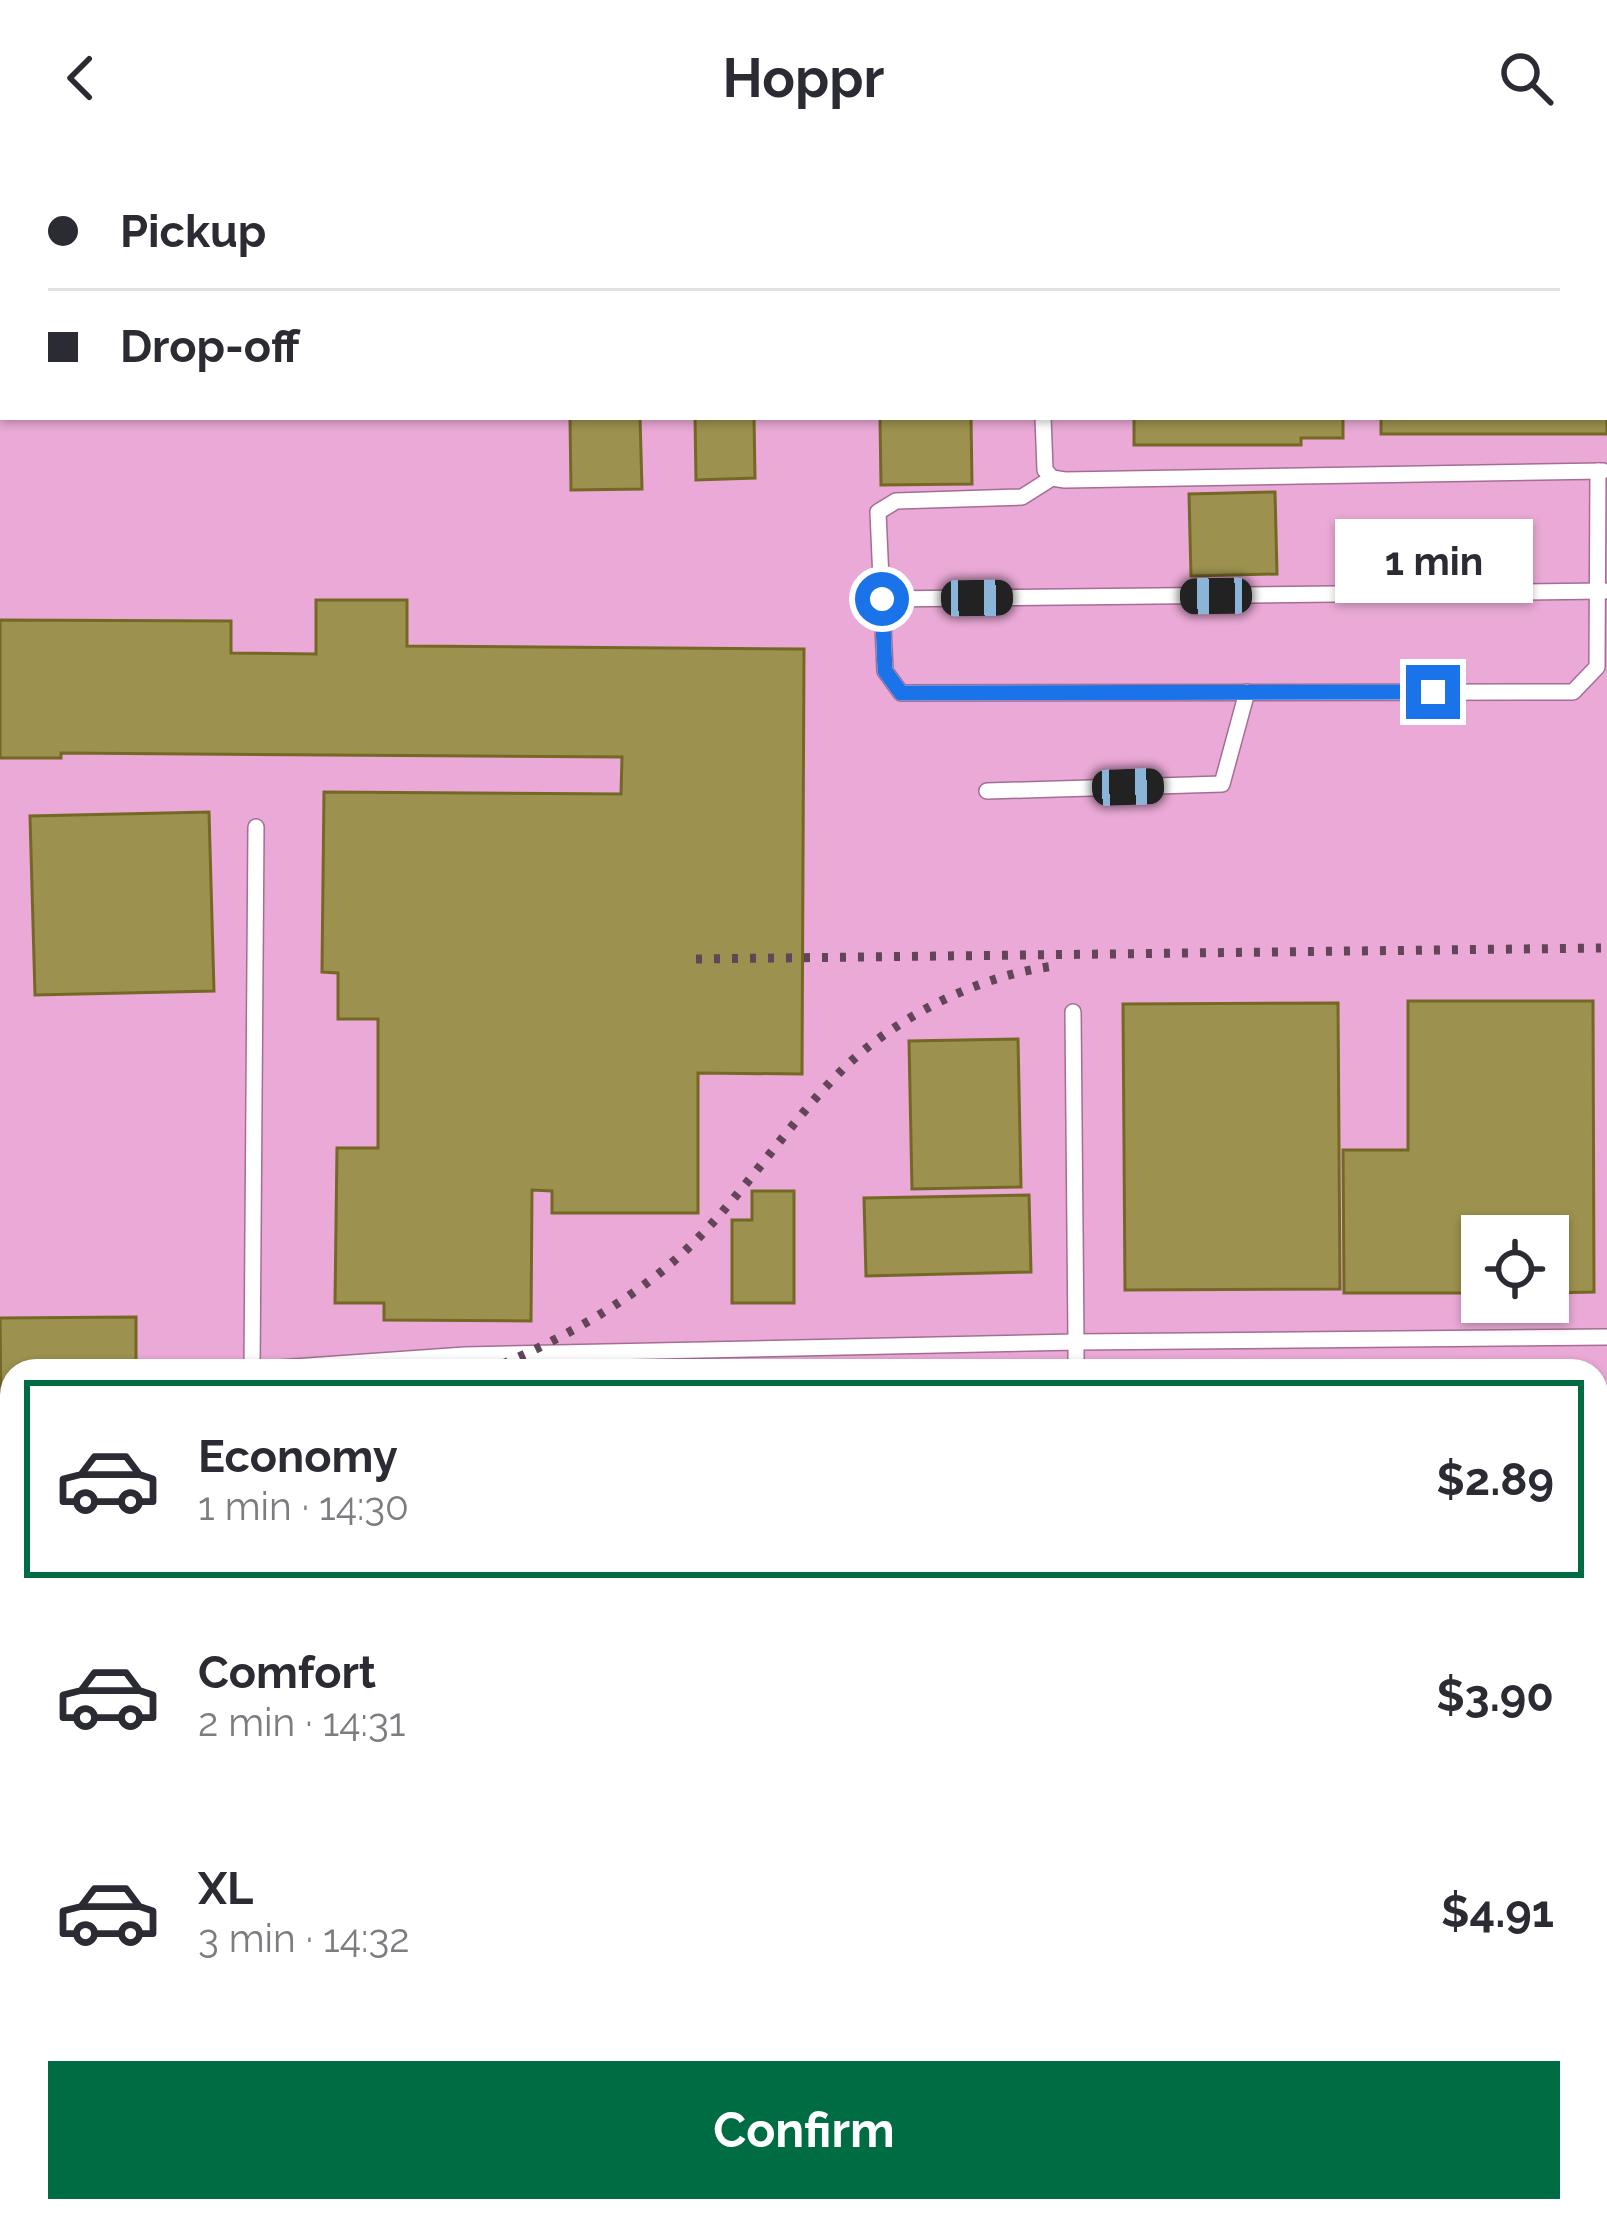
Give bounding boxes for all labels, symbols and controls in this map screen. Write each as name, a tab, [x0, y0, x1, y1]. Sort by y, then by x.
icon: back	[48, 45, 114, 111]
icon: search	[1493, 45, 1559, 111]
text: Hoppr	[723, 46, 884, 110]
text: Pickup	[120, 205, 266, 258]
text: Drop-off	[120, 320, 300, 373]
callout: 1 min	[1334, 518, 1532, 602]
text: 1 min	[1385, 538, 1483, 584]
route start	[855, 572, 909, 626]
car	[1180, 577, 1252, 615]
car	[941, 579, 1013, 617]
route end	[1406, 665, 1460, 719]
car	[1091, 768, 1165, 806]
map controls	[1461, 1215, 1569, 1323]
button: locate	[1461, 1215, 1569, 1323]
icon: car	[54, 1425, 162, 1533]
text: Economy	[198, 1430, 398, 1483]
text: $2.89	[1436, 1453, 1554, 1506]
text: 1 min · 14:30	[198, 1483, 409, 1529]
icon: car	[54, 1641, 162, 1749]
text: Comfort	[198, 1646, 376, 1699]
text: $3.90	[1436, 1669, 1554, 1722]
text: 2 min · 14:31	[198, 1699, 405, 1745]
icon: car	[54, 1857, 162, 1965]
text: XL	[198, 1862, 253, 1915]
text: $4.91	[1441, 1885, 1554, 1938]
text: 3 min · 14:32	[198, 1915, 410, 1961]
button: Confirm	[48, 2061, 1560, 2199]

